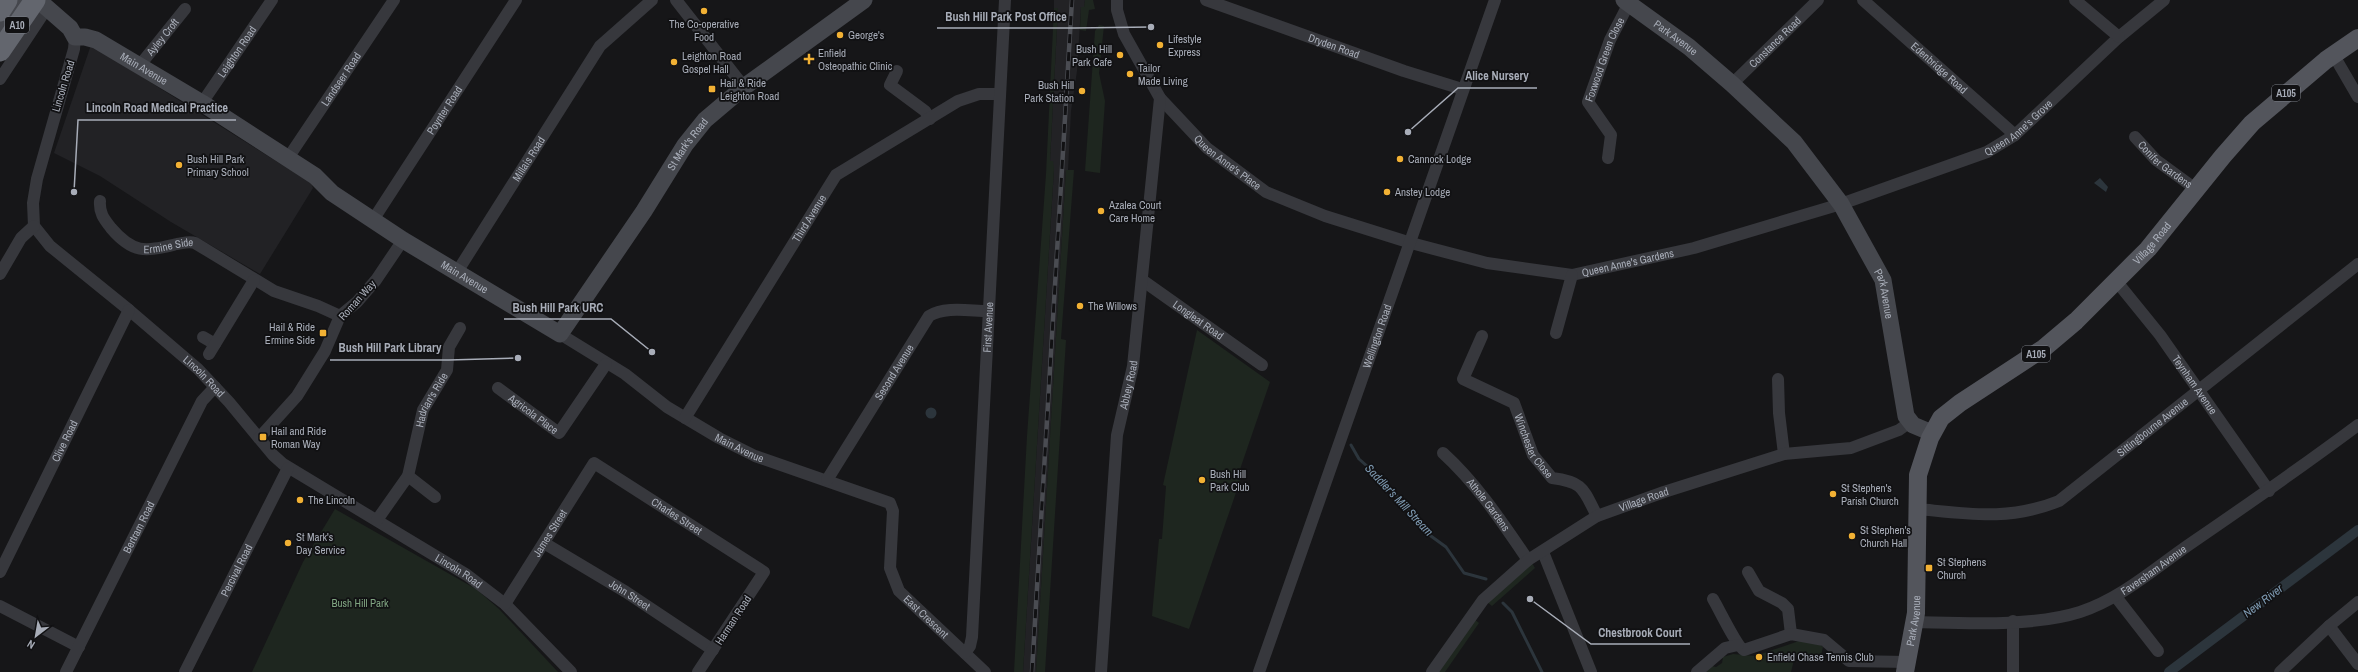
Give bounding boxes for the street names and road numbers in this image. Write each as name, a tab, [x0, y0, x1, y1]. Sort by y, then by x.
street label: Constance Road	[1746, 14, 1804, 71]
street label: Ayley Croft	[143, 15, 182, 59]
street label: Foxwood Green Close	[1582, 15, 1627, 104]
road number: A10	[5, 17, 29, 33]
street label: Park Avenue	[1651, 17, 1701, 58]
street label: Leighton Road	[214, 23, 259, 80]
street label: Dryden Road	[1307, 30, 1361, 61]
street label: Edenbridge Road	[1908, 39, 1970, 97]
street label: Main Avenue	[118, 49, 170, 88]
street label: Landseer Road	[318, 50, 364, 109]
street label: Lincoln Road	[49, 59, 77, 113]
street label: Poynter Road	[423, 83, 465, 137]
road number: A105	[2272, 85, 2300, 101]
street label: Queen Anne's Grove	[1982, 96, 2055, 159]
street label: St Mark's Road	[664, 115, 711, 173]
street label: Queen Anne's Place	[1191, 132, 1264, 193]
street label: Millais Road	[509, 134, 548, 184]
street label: Conifer Gardens	[2135, 138, 2195, 191]
street label: Third Avenue	[789, 192, 829, 245]
street label: Village Road	[2130, 219, 2174, 267]
street label: Ermine Side	[144, 235, 194, 256]
street label: Queen Anne's Gardens	[1580, 246, 1675, 280]
street label: Main Avenue	[438, 257, 491, 296]
street label: Park Avenue	[1871, 266, 1896, 320]
street label: Roman Way	[335, 277, 379, 323]
street label: Longleat Road	[1170, 297, 1226, 343]
street label: First Avenue	[980, 302, 996, 353]
street label: Wellington Road	[1359, 302, 1395, 370]
street label: Second Avenue	[871, 342, 917, 403]
road number: A105	[2022, 346, 2050, 362]
street label: Lincoln Road	[180, 352, 228, 400]
street label: Teynham Avenue	[2169, 352, 2220, 417]
street label: Abbey Road	[1116, 360, 1141, 412]
street label: Hadrian's Ride	[412, 370, 451, 429]
street label: Agricola Place	[505, 391, 561, 437]
street label: Sittingbourne Avenue	[2114, 395, 2191, 459]
street label: Winchester Close	[1512, 412, 1556, 481]
street label: Clive Road	[48, 418, 81, 464]
street label: Main Avenue	[713, 430, 766, 466]
street label: Athole Gardens	[1463, 475, 1513, 534]
street label: Village Road	[1617, 484, 1670, 515]
street label: Charles Street	[649, 495, 705, 538]
street label: Bertram Road	[120, 499, 158, 556]
street label: James Street	[530, 506, 570, 559]
street label: Percival Road	[217, 542, 255, 599]
street label: Faversham Avenue	[2118, 542, 2189, 598]
street label: Lincoln Road	[433, 551, 485, 591]
street label: John Street	[606, 576, 653, 613]
street label: East Crescent	[901, 592, 952, 641]
street label: Harman Road	[712, 593, 754, 647]
street label: Park Avenue	[1903, 595, 1923, 647]

